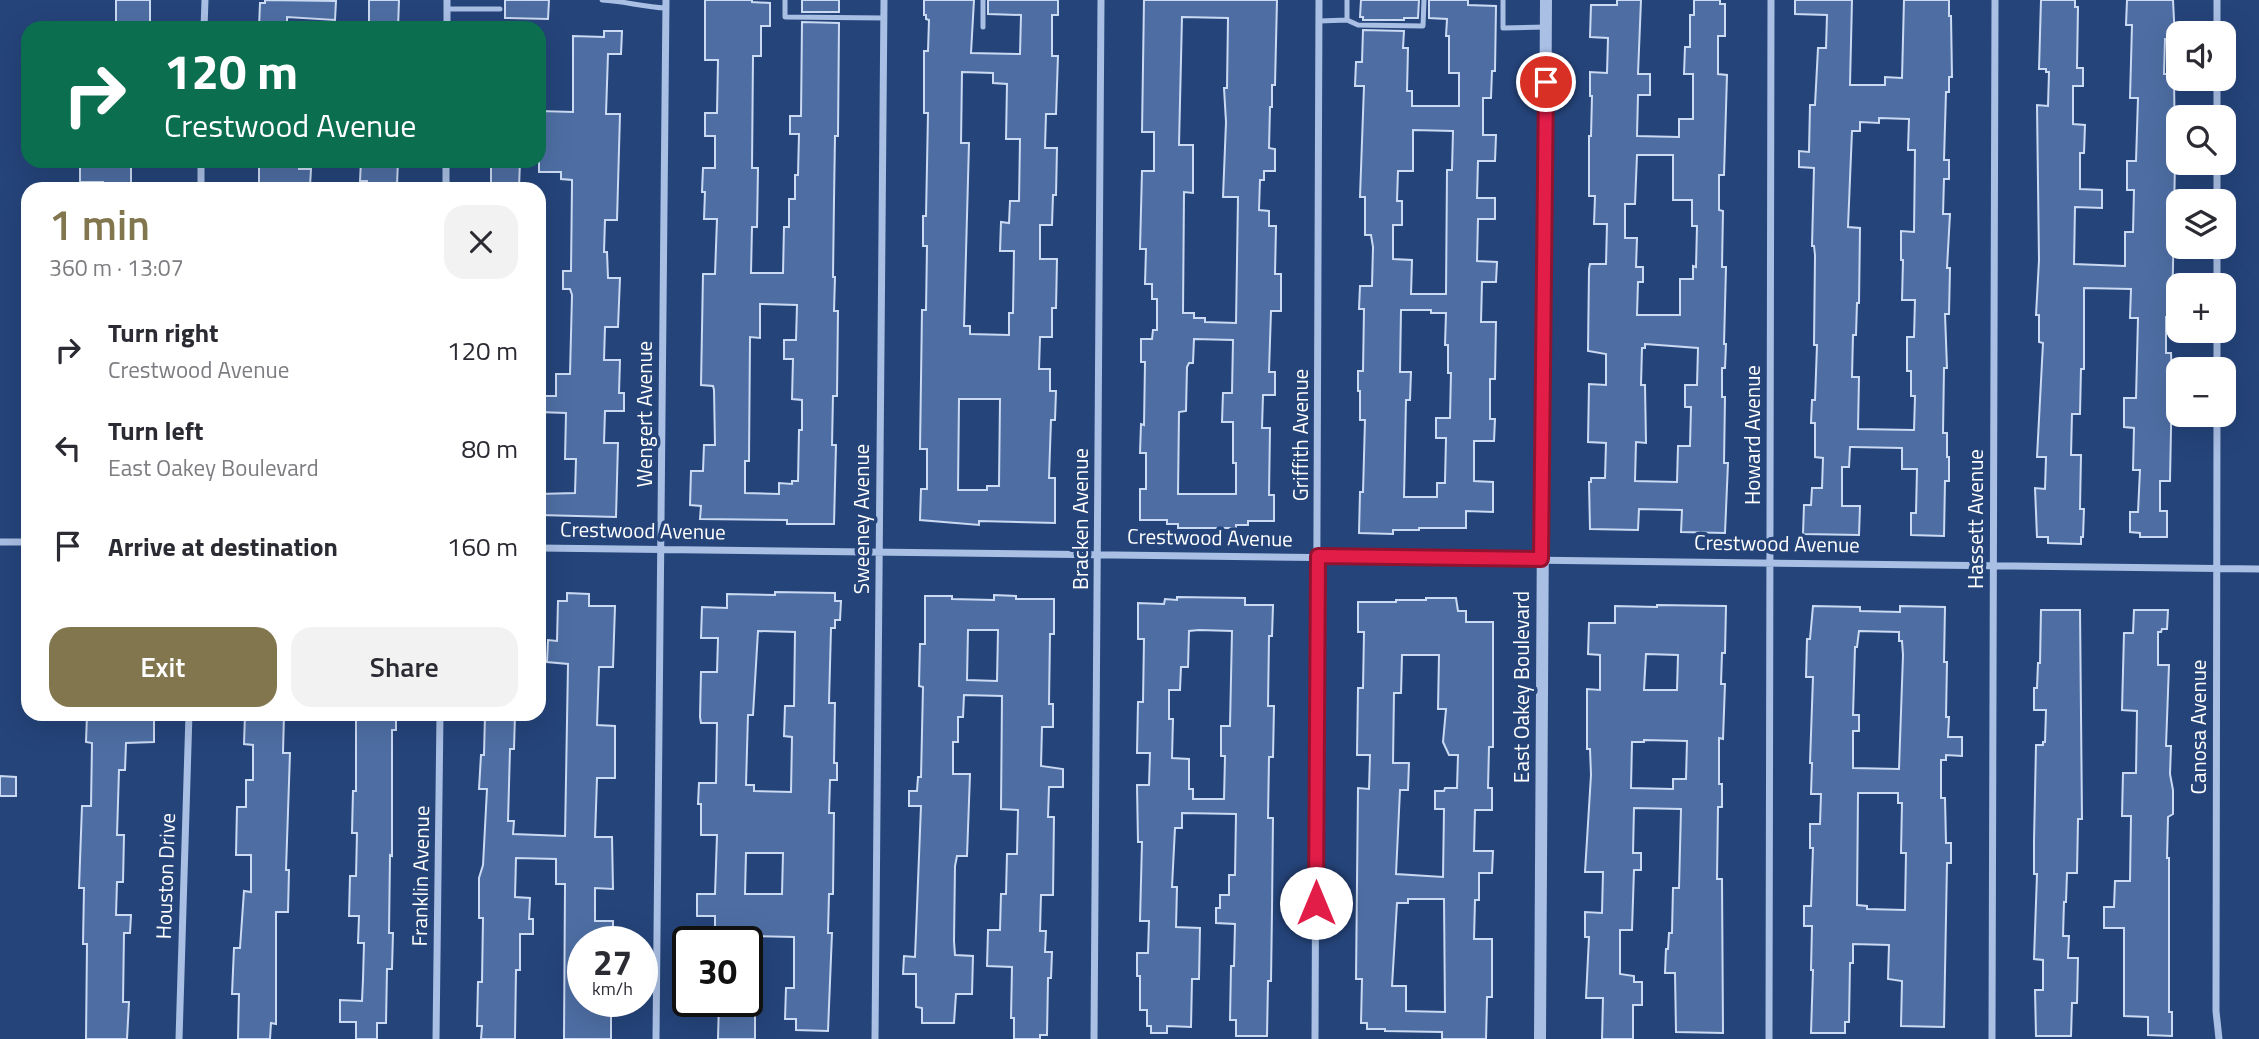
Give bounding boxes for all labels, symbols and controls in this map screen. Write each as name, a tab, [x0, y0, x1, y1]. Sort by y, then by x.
map controls	[2166, 21, 2236, 427]
button: sound	[2166, 21, 2236, 91]
text: 120 m	[164, 33, 298, 108]
icon: right	[49, 49, 140, 140]
pin	[1516, 52, 1576, 112]
icon: arrive	[1527, 63, 1565, 101]
text: Crestwood Avenue	[164, 101, 416, 149]
button: search	[2166, 105, 2236, 175]
button: layers	[2166, 189, 2236, 259]
text: 1 min	[49, 192, 150, 256]
button: close	[444, 205, 518, 279]
text: 360 m · 13:07	[49, 250, 184, 285]
button: +	[2166, 273, 2236, 343]
text: Turn right	[108, 313, 219, 352]
icon: right	[49, 331, 87, 369]
text: 120 m	[447, 331, 518, 370]
street label: Wengert Avenue	[628, 341, 660, 487]
text: Crestwood Avenue	[108, 352, 289, 387]
button: −	[2166, 357, 2236, 427]
street label: Howard Avenue	[1736, 365, 1768, 505]
street label: Griffith Avenue	[1284, 369, 1316, 501]
text: Turn left	[108, 411, 203, 450]
icon: left	[49, 429, 87, 467]
text: 80 m	[461, 429, 518, 468]
street label: Sweeney Avenue	[845, 444, 877, 594]
street label: Bracken Avenue	[1064, 448, 1096, 590]
street label: Hassett Avenue	[1959, 449, 1991, 589]
text: East Oakey Boulevard	[108, 450, 319, 485]
street label: Crestwood Avenue	[560, 513, 726, 547]
street label: Crestwood Avenue	[1127, 520, 1293, 554]
street label: Crestwood Avenue	[1694, 526, 1860, 560]
icon: arrive	[49, 527, 87, 565]
text: Arrive at destination	[108, 527, 338, 566]
text: 160 m	[447, 527, 518, 566]
street label: East Oakey Boulevard	[1505, 591, 1537, 783]
button: Exit	[49, 627, 277, 707]
button: Share	[291, 627, 518, 707]
street label: Canosa Avenue	[2182, 660, 2214, 794]
street label: Franklin Avenue	[403, 805, 437, 947]
street label: Houston Drive	[147, 812, 183, 940]
position arrow	[1279, 866, 1353, 940]
speed limit sign: 30	[672, 926, 763, 1017]
text: 27	[593, 935, 632, 989]
text: km/h	[592, 975, 633, 1002]

